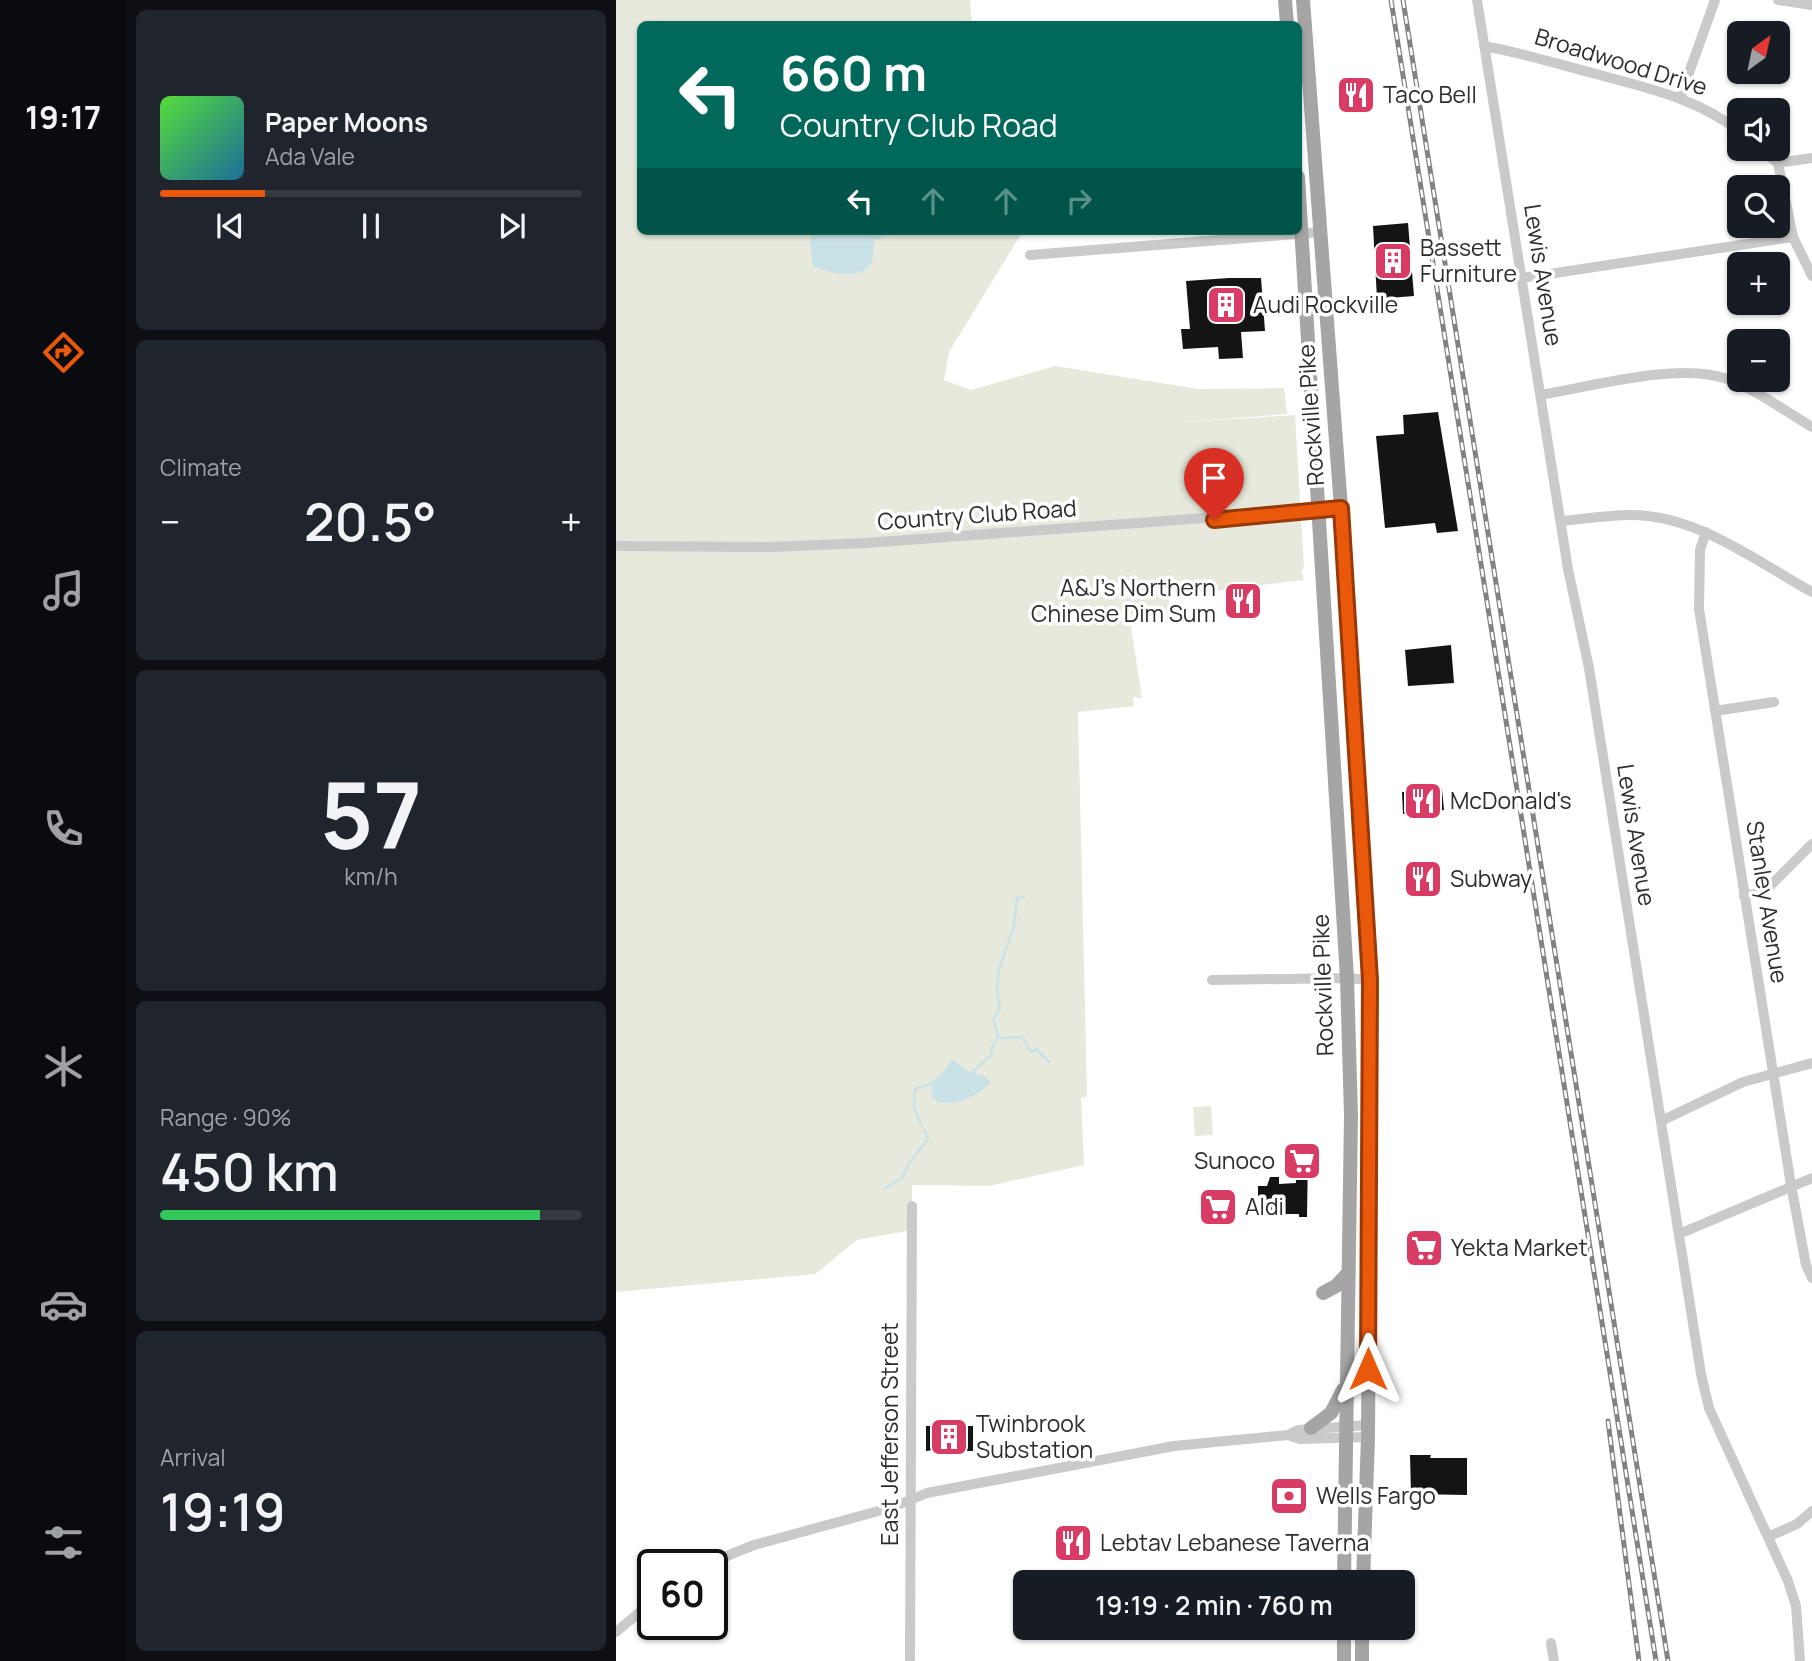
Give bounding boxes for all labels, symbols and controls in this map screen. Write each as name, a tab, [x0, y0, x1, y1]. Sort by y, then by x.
street label: Broadwood Drive	[1531, 20, 1711, 102]
north arrow	[1727, 21, 1790, 84]
map controls	[1727, 21, 1790, 392]
text: 660 m	[780, 39, 927, 106]
icon: left	[665, 49, 756, 140]
restaurant icon: Taco Bell	[1335, 74, 1377, 116]
place label: Taco Bell	[1383, 78, 1477, 110]
text: 19:17	[25, 95, 101, 139]
button: sound	[1727, 98, 1790, 161]
text: Country Club Road	[780, 103, 1058, 147]
text: Paper Moons	[265, 104, 428, 140]
text: Ada Vale	[265, 140, 355, 172]
button: search	[1727, 175, 1790, 238]
icon: left	[841, 182, 879, 220]
icon: ahead	[914, 182, 952, 220]
icon: ahead	[987, 182, 1025, 220]
icon: right	[1060, 182, 1098, 220]
street label: Lewis Avenue	[1517, 202, 1571, 348]
icon: previous	[211, 207, 249, 245]
icon: pause	[352, 207, 390, 245]
icon: next	[493, 207, 531, 245]
place label: Bassett Furniture	[1420, 231, 1517, 289]
building icon: Bassett Furniture	[1372, 240, 1414, 282]
button: +	[1727, 252, 1790, 315]
building icon: Audi Rockville	[1205, 284, 1247, 326]
place label: Audi Rockville	[1253, 288, 1398, 320]
icon: directions	[39, 328, 88, 377]
button: −	[1727, 329, 1790, 392]
street label: Rockville Pike	[1289, 343, 1331, 487]
pin	[1184, 448, 1244, 520]
text: Climate	[160, 451, 242, 483]
icon: arrive	[1195, 459, 1233, 497]
text: 20.5°	[304, 486, 437, 557]
street label: Country Club Road	[876, 491, 1078, 537]
text: −	[160, 495, 181, 547]
text: +	[560, 495, 582, 547]
icon: music	[39, 566, 88, 615]
place label: A&J's Northern Chinese Dim Sum	[1031, 571, 1216, 629]
restaurant icon: A&J's Northern Chinese Dim Sum	[1222, 580, 1264, 622]
text: 57	[320, 752, 422, 876]
street label: Lewis Avenue	[1610, 762, 1664, 908]
restaurant icon: McDonald's	[1402, 780, 1444, 822]
place label: McDonald's	[1450, 784, 1572, 816]
icon: phone	[39, 804, 88, 853]
street label: Stanley Avenue	[1739, 818, 1797, 985]
restaurant icon: Subway	[1402, 858, 1444, 900]
text: km/h	[344, 860, 398, 892]
place label: Subway	[1450, 862, 1532, 894]
street label: Rockville Pike	[1304, 914, 1340, 1057]
icon: climate	[39, 1042, 88, 1091]
text: Range · 90%	[160, 1101, 291, 1133]
text: 450 km	[160, 1136, 339, 1207]
supermarket icon: Sunoco	[1281, 1140, 1323, 1182]
place label: Sunoco	[1194, 1144, 1275, 1176]
supermarket icon: Aldi	[1197, 1186, 1239, 1228]
place label: Aldi	[1245, 1190, 1284, 1222]
supermarket icon: Yekta Market	[1403, 1227, 1445, 1269]
place label: Yekta Market	[1451, 1231, 1588, 1263]
icon: car	[39, 1280, 88, 1329]
street label: East Jefferson Street	[873, 1322, 905, 1546]
position arrow	[1331, 1332, 1405, 1406]
place label: Twinbrook Substation	[976, 1407, 1093, 1465]
building icon: Twinbrook Substation	[928, 1416, 970, 1458]
text: Arrival	[160, 1441, 226, 1473]
bank icon: Wells Fargo	[1268, 1475, 1310, 1517]
text: 19:19	[160, 1476, 286, 1547]
place label: Wells Fargo	[1316, 1479, 1436, 1511]
icon: filters	[39, 1518, 88, 1567]
restaurant icon: Lebtav Lebanese Taverna	[1052, 1522, 1094, 1564]
place label: Lebtav Lebanese Taverna	[1100, 1526, 1369, 1558]
speed limit sign: 60	[637, 1549, 728, 1640]
text: 19:19 · 2 min · 760 m	[1095, 1587, 1333, 1623]

